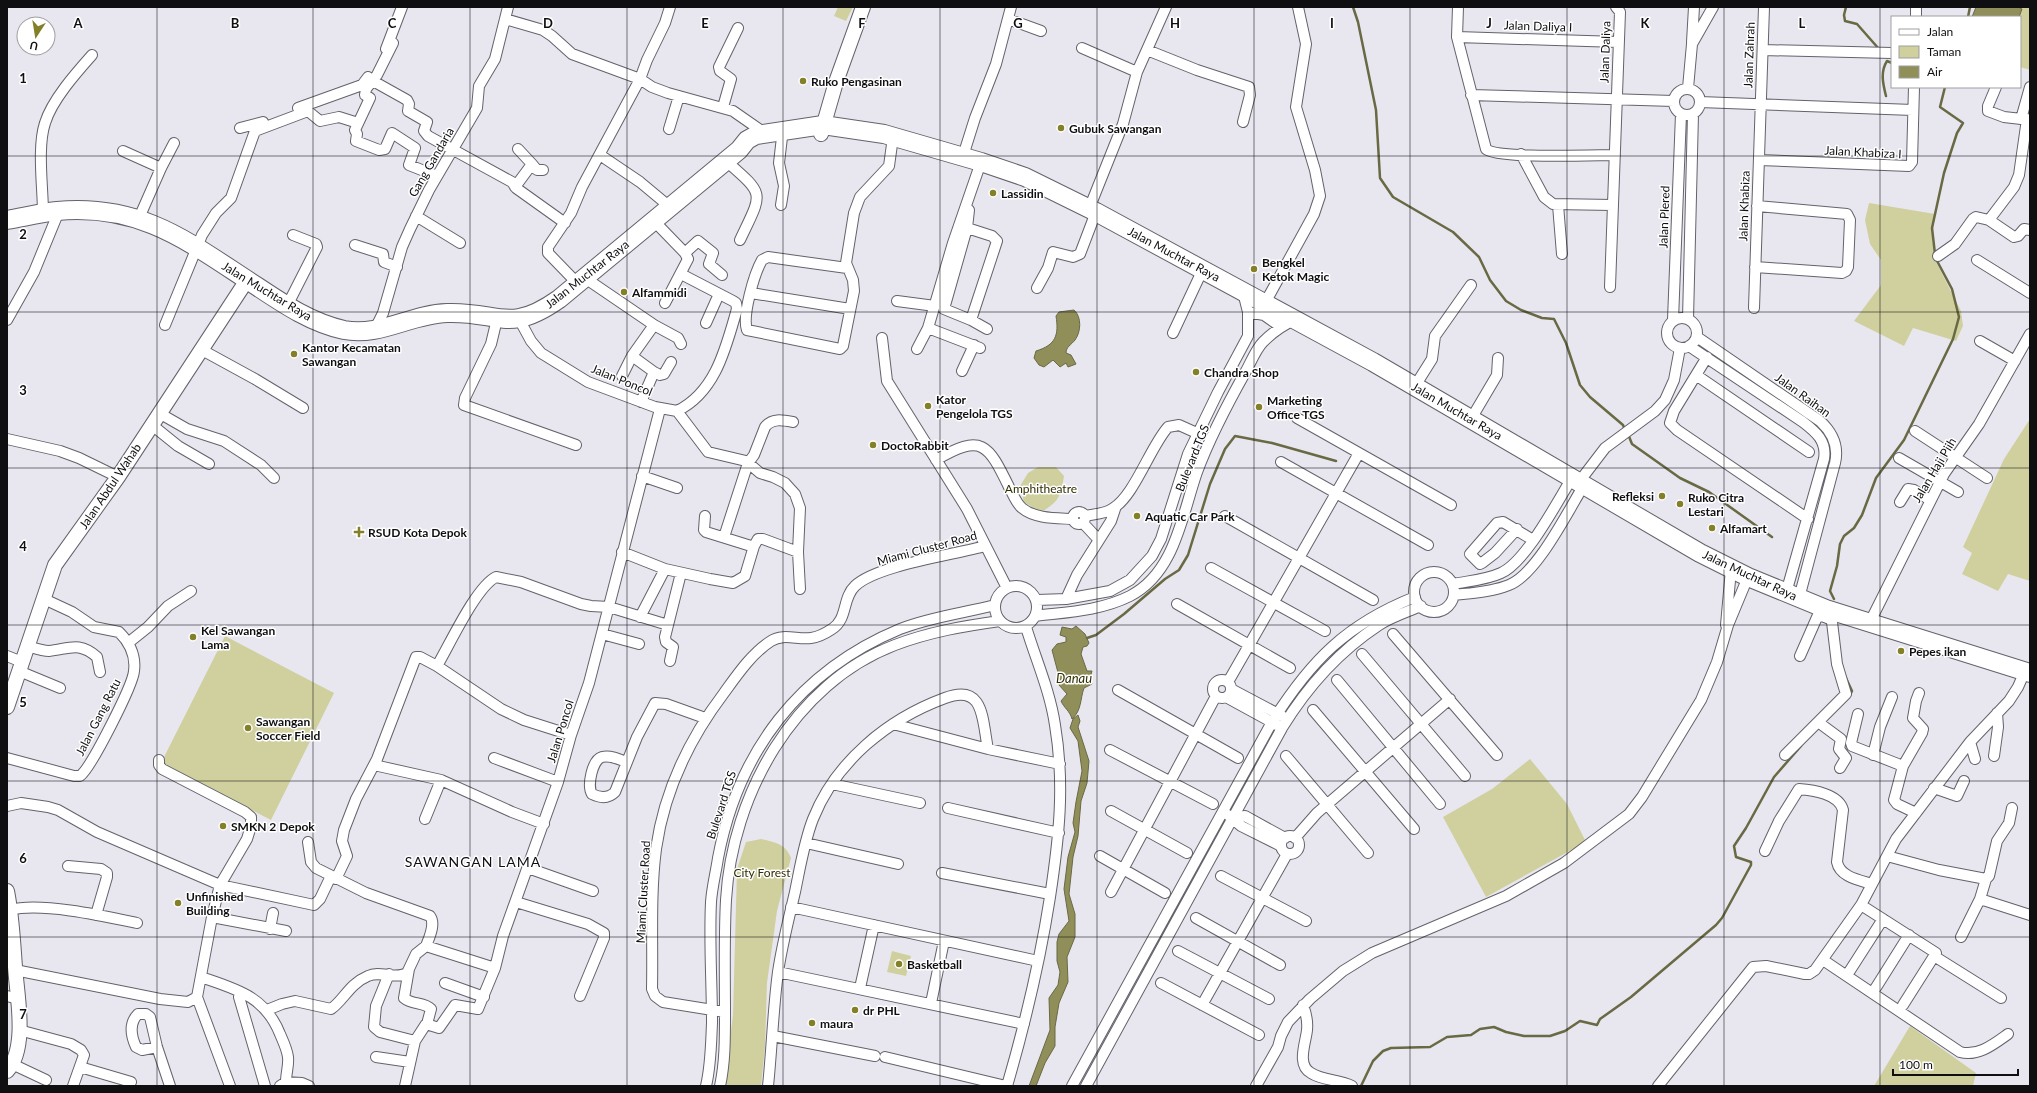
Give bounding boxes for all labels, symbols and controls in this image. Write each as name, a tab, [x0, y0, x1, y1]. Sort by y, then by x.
text: A	[72, 15, 83, 31]
text: B	[231, 15, 240, 31]
text: C	[388, 15, 397, 31]
text: D	[543, 15, 553, 31]
text: E	[701, 15, 709, 31]
text: F	[858, 15, 866, 31]
text: G	[1013, 15, 1023, 31]
text: H	[1170, 15, 1180, 31]
text: I	[1330, 15, 1334, 31]
text: J	[1486, 15, 1492, 31]
text: K	[1641, 15, 1651, 31]
text: L	[1799, 15, 1806, 31]
north arrow	[16, 16, 56, 56]
legend	[1891, 16, 2021, 88]
street label: Jalan Daliya I	[1504, 17, 1572, 35]
street label: Jalan Daliya	[1596, 21, 1614, 83]
street label: Jalan Zahrah	[1740, 22, 1758, 88]
text: Jalan	[1927, 24, 1953, 39]
text: U	[28, 39, 39, 53]
text: Taman	[1927, 44, 1961, 59]
text: Air	[1927, 64, 1943, 79]
text: 1	[19, 70, 27, 86]
place label: Ruko Pengasinan	[811, 74, 902, 89]
marker: Ruko Pengasinan	[798, 76, 808, 86]
place label: Gubuk Sawangan	[1069, 121, 1162, 136]
marker: Gubuk Sawangan	[1056, 123, 1066, 133]
street label: Gang Gandaria	[405, 124, 457, 200]
street label: Jalan Khabiza I	[1824, 142, 1902, 162]
street label: Jalan Khabiza	[1735, 170, 1753, 242]
street label: Jalan Plered	[1655, 185, 1673, 249]
place label: Lassidin	[1001, 186, 1044, 201]
marker: Lassidin	[988, 188, 998, 198]
street label: Jalan Muchtar Raya	[1125, 223, 1223, 285]
text: 2	[19, 226, 27, 242]
street label: Jalan Muchtar Raya	[542, 237, 632, 311]
place label: Bengkel Ketok Magic	[1262, 255, 1329, 284]
street label: Jalan Muchtar Raya	[219, 258, 315, 324]
marker: Bengkel Ketok Magic	[1249, 264, 1259, 274]
place label: Alfammidi	[631, 285, 687, 300]
marker: Alfammidi	[619, 287, 629, 297]
place label: Kantor Kecamatan Sawangan	[302, 340, 401, 369]
marker: Kantor Kecamatan Sawangan	[289, 349, 299, 359]
street label: Jalan Poncol	[589, 361, 655, 399]
place label: Chandra Shop	[1204, 365, 1279, 380]
marker: Chandra Shop	[1191, 367, 1201, 377]
street label: Jalan Raihan	[1772, 370, 1834, 420]
street label: Jalan Muchtar Raya	[1409, 379, 1505, 443]
text: 3	[19, 382, 27, 398]
place label: Kator Pengelola TGS	[936, 392, 1013, 421]
place label: Marketing Office TGS	[1267, 393, 1325, 422]
marker: Kator Pengelola TGS	[923, 401, 933, 411]
marker: Marketing Office TGS	[1254, 402, 1264, 412]
street label: Bulevard TGS	[1172, 422, 1212, 494]
street label: Jalan Haji Piih	[1909, 435, 1959, 505]
place label: DoctoRabbit	[881, 438, 949, 453]
street label: Jalan Abdul Wahab	[76, 440, 144, 532]
marker: DoctoRabbit	[868, 440, 878, 450]
park label: Amphitheatre	[1005, 481, 1077, 496]
place label: Refleksi	[1612, 489, 1654, 504]
place label: Ruko Citra Lestari	[1688, 490, 1744, 519]
marker: Refleksi	[1657, 491, 1667, 501]
marker: Ruko Citra Lestari	[1675, 499, 1685, 509]
place label: Aquatic Car Park	[1144, 509, 1235, 524]
marker: Aquatic Car Park	[1132, 511, 1142, 521]
place label: Alfamart	[1719, 521, 1767, 536]
marker: Alfamart	[1707, 523, 1717, 533]
place label: RSUD Kota Depok	[368, 525, 467, 540]
marker: RSUD Kota Depok	[353, 526, 365, 538]
street label: Miami Cluster Road	[875, 527, 979, 569]
text: 4	[19, 538, 27, 554]
street label: Jalan Muchtar Raya	[1701, 547, 1799, 603]
place label: Kel Sawangan Lama	[201, 623, 275, 652]
marker: Kel Sawangan Lama	[188, 632, 198, 642]
place label: Pepes ikan	[1909, 644, 1967, 659]
marker: Pepes ikan	[1896, 646, 1906, 656]
water label: Danau	[1056, 670, 1092, 686]
street label: Jalan Gang Ratu	[72, 676, 124, 758]
text: 5	[19, 694, 27, 710]
street label: Jalan Poncol	[543, 698, 577, 764]
place label: Sawangan Soccer Field	[256, 714, 321, 743]
marker: Sawangan Soccer Field	[243, 723, 253, 733]
street label: Bulevard TGS	[703, 769, 739, 841]
place label: SMKN 2 Depok	[231, 819, 315, 834]
marker: SMKN 2 Depok	[218, 821, 228, 831]
street label: Miami Cluster Road	[633, 840, 653, 944]
text: 6	[19, 850, 27, 866]
district label: SAWANGAN LAMA	[405, 853, 541, 870]
park label: City Forest	[733, 865, 791, 880]
place label: Unfinished Building	[186, 889, 244, 918]
marker: Unfinished Building	[173, 898, 183, 908]
place label: Basketball	[907, 957, 962, 972]
marker: Basketball	[894, 959, 904, 969]
place label: dr PHL	[863, 1003, 901, 1018]
marker: dr PHL	[850, 1005, 860, 1015]
text: 7	[19, 1006, 27, 1022]
place label: maura	[820, 1016, 853, 1031]
marker: maura	[807, 1018, 817, 1028]
scale bar	[1893, 1051, 2018, 1077]
text: 100 m	[1899, 1057, 1933, 1072]

